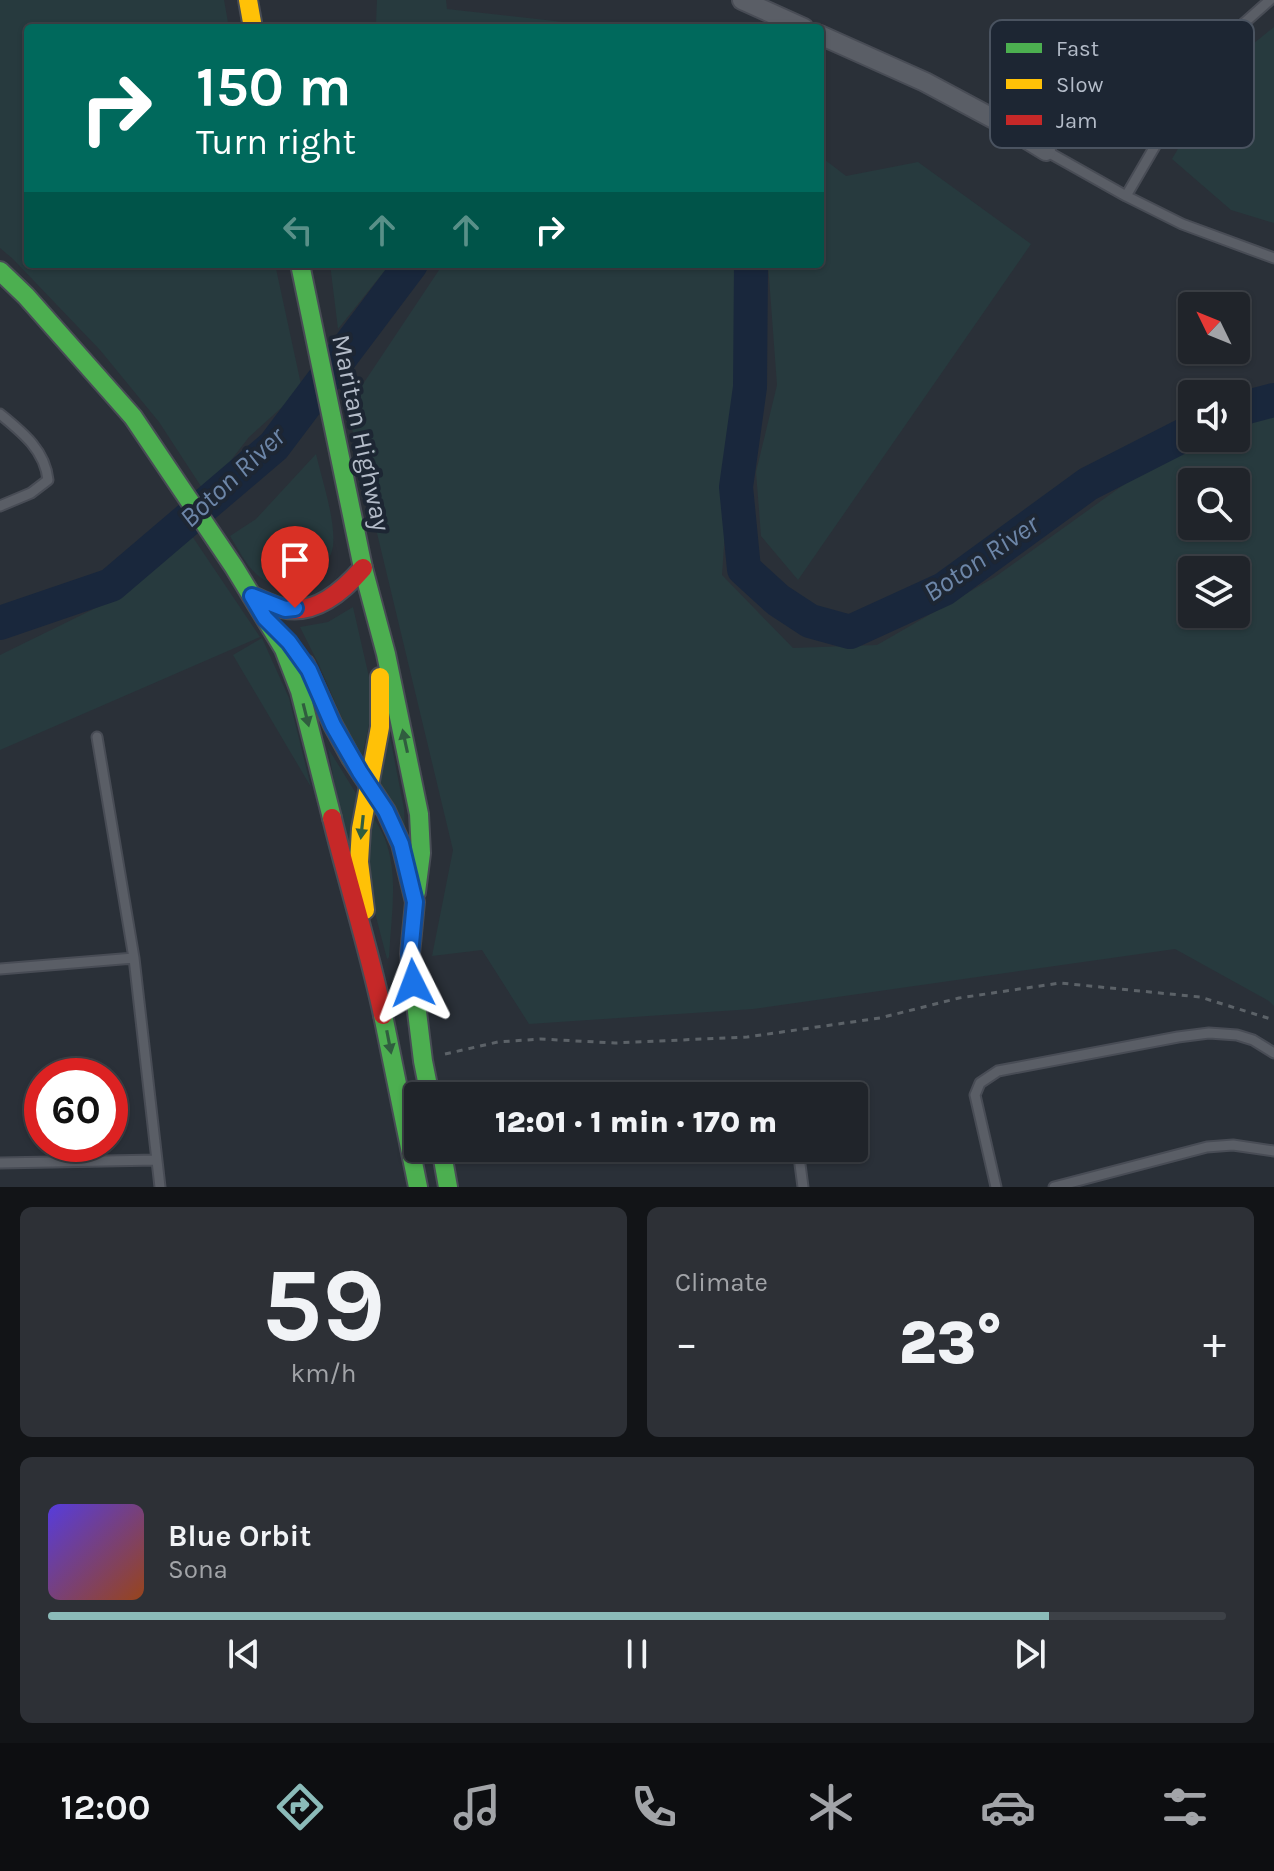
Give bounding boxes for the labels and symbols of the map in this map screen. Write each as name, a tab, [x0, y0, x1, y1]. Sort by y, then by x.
legend	[990, 20, 1254, 148]
text: Fast	[1056, 36, 1099, 62]
text: Slow	[1056, 72, 1103, 98]
text: Jam	[1056, 108, 1098, 134]
north arrow	[1178, 292, 1250, 364]
street label: Maritan Highway	[325, 332, 397, 534]
water label: Boton River	[172, 419, 293, 534]
water label: Boton River	[917, 507, 1046, 609]
pin	[261, 526, 329, 608]
one-way arrow	[300, 703, 313, 728]
one-way arrow	[398, 729, 411, 754]
one-way arrow	[355, 815, 368, 840]
position arrow	[371, 941, 455, 1025]
one-way arrow	[383, 1030, 396, 1055]
speed limit sign: 60	[24, 1058, 128, 1162]

